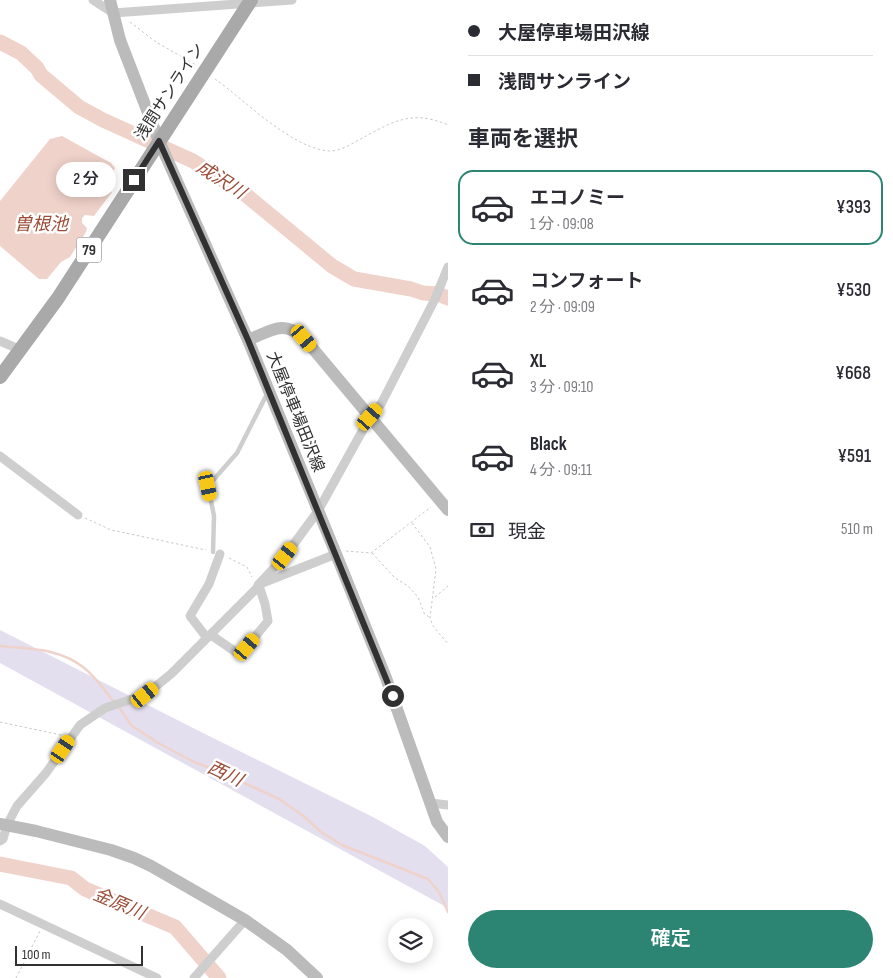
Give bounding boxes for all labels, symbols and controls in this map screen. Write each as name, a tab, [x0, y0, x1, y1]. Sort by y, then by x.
text: 大屋停車場田沢線	[498, 22, 650, 45]
street label: 浅間サンライン	[132, 40, 208, 144]
text: 浅間サンライン	[498, 71, 631, 94]
text: 車両を選択	[468, 126, 578, 153]
water label: 成沢川	[193, 156, 251, 205]
callout: 2 分	[56, 162, 116, 198]
route end	[123, 169, 145, 191]
text: 2 分	[73, 170, 99, 189]
icon: car	[470, 185, 515, 230]
text: エコノミー	[530, 187, 625, 210]
text: ¥393	[836, 196, 871, 219]
water label: 曽根池	[14, 214, 70, 235]
text: 1 分 · 09:08	[530, 215, 594, 234]
road number: 79	[76, 238, 102, 262]
icon: car	[470, 268, 515, 313]
text: コンフォート	[530, 270, 643, 293]
text: ¥530	[836, 279, 871, 302]
text: 2 分 · 09:09	[530, 298, 595, 317]
car	[288, 322, 319, 354]
street label: 大屋停車場田沢線	[262, 349, 328, 475]
text: XL	[530, 350, 546, 373]
icon: car	[470, 351, 515, 396]
text: ¥668	[835, 362, 871, 385]
text: 3 分 · 09:10	[530, 378, 594, 397]
car	[354, 401, 385, 433]
text: Black	[530, 433, 567, 456]
icon: car	[470, 434, 515, 479]
text: ¥591	[837, 445, 871, 468]
text: 4 分 · 09:11	[530, 461, 592, 480]
car	[197, 470, 218, 502]
icon: cash	[468, 516, 496, 544]
text: 510 m	[841, 520, 873, 539]
text: 現金	[508, 521, 546, 544]
car	[269, 540, 300, 572]
car	[231, 631, 262, 663]
car	[128, 680, 161, 710]
route start	[382, 685, 404, 707]
car	[48, 732, 77, 766]
water label: 西川	[204, 757, 248, 792]
water label: 金原川	[90, 884, 150, 925]
button: 確定	[468, 910, 873, 968]
map controls	[388, 918, 433, 963]
button: layers	[388, 918, 433, 963]
scale bar	[15, 943, 142, 966]
text: 100 m	[22, 946, 51, 963]

